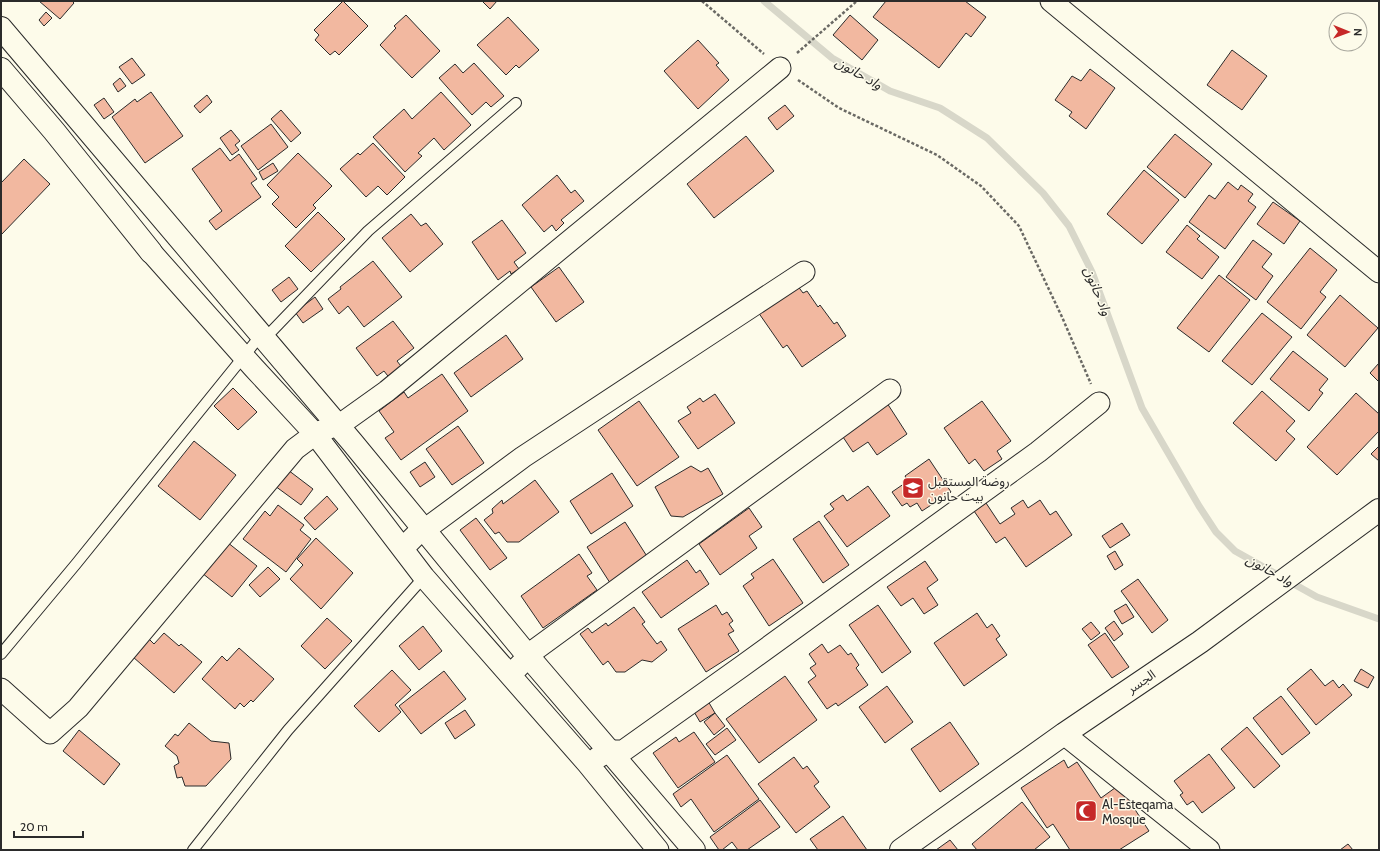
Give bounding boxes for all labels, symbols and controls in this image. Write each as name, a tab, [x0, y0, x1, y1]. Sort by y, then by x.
north arrow	[1328, 12, 1368, 52]
text: N	[1351, 28, 1365, 36]
water label: واد حانون	[832, 52, 886, 94]
water label: واد حانون	[1080, 264, 1116, 318]
place label: روضة المستقبل بيت حانون	[928, 473, 1010, 505]
school or university icon: روضة المستقبل بيت حانون	[900, 475, 926, 501]
water label: واد حانون	[1243, 550, 1297, 590]
street label: الجسر	[1123, 666, 1158, 697]
place label: Al-Esteqama Mosque	[1102, 796, 1174, 827]
mosque icon: Al-Esteqama Mosque	[1073, 798, 1099, 824]
scale bar	[14, 813, 83, 839]
text: 20 m	[20, 819, 48, 834]

